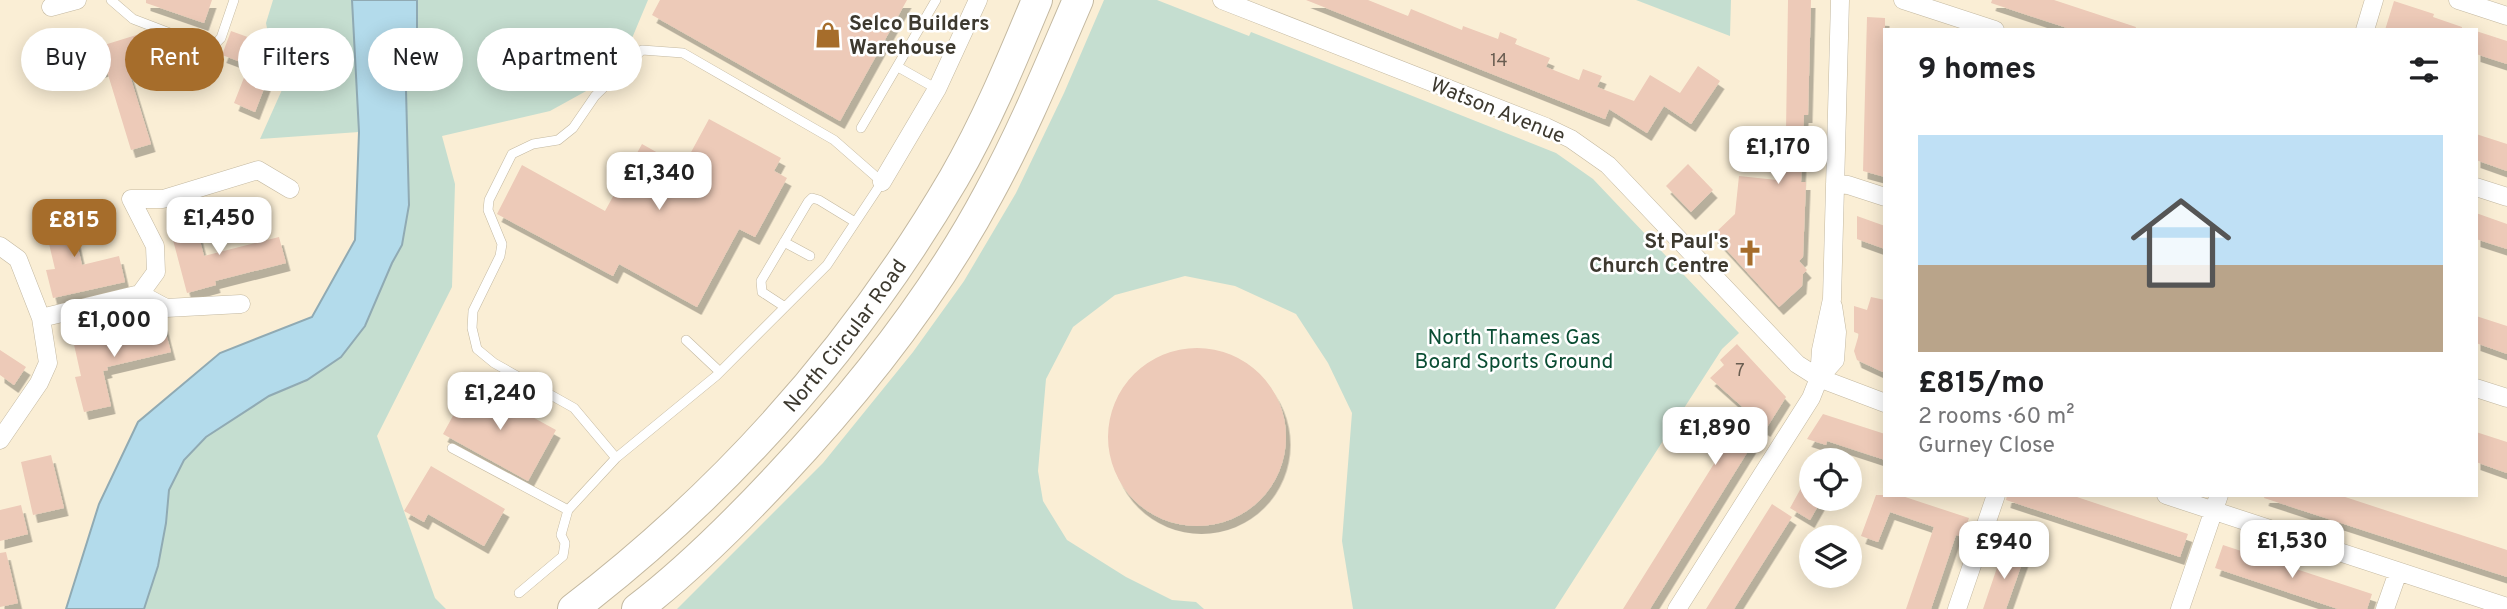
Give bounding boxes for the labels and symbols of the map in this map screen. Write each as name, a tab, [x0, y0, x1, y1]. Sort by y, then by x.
place label: Selco Builders Warehouse	[849, 11, 990, 62]
shop icon: Selco Builders Warehouse	[813, 20, 843, 50]
house number: 14	[1490, 50, 1508, 73]
street label: Watson Avenue	[1426, 72, 1569, 151]
pin: £1,170	[1721, 127, 1835, 186]
pin: £1,340	[602, 152, 716, 212]
pin: £1,450	[162, 198, 276, 257]
pin: £815	[33, 200, 115, 259]
place label: St Paul's Church Centre	[1589, 229, 1729, 280]
church icon: St Paul's Church Centre	[1735, 238, 1765, 268]
street label: North Circular Road	[778, 255, 914, 419]
pin: £1,000	[57, 300, 171, 359]
park label: North Thames Gas Board Sports Ground	[1415, 325, 1613, 376]
house number: 7	[1735, 360, 1745, 383]
pin: £1,240	[443, 372, 557, 432]
pin: £1,890	[1658, 407, 1772, 467]
pin: £1,530	[2235, 520, 2349, 580]
pin: £940	[1963, 522, 2045, 581]

